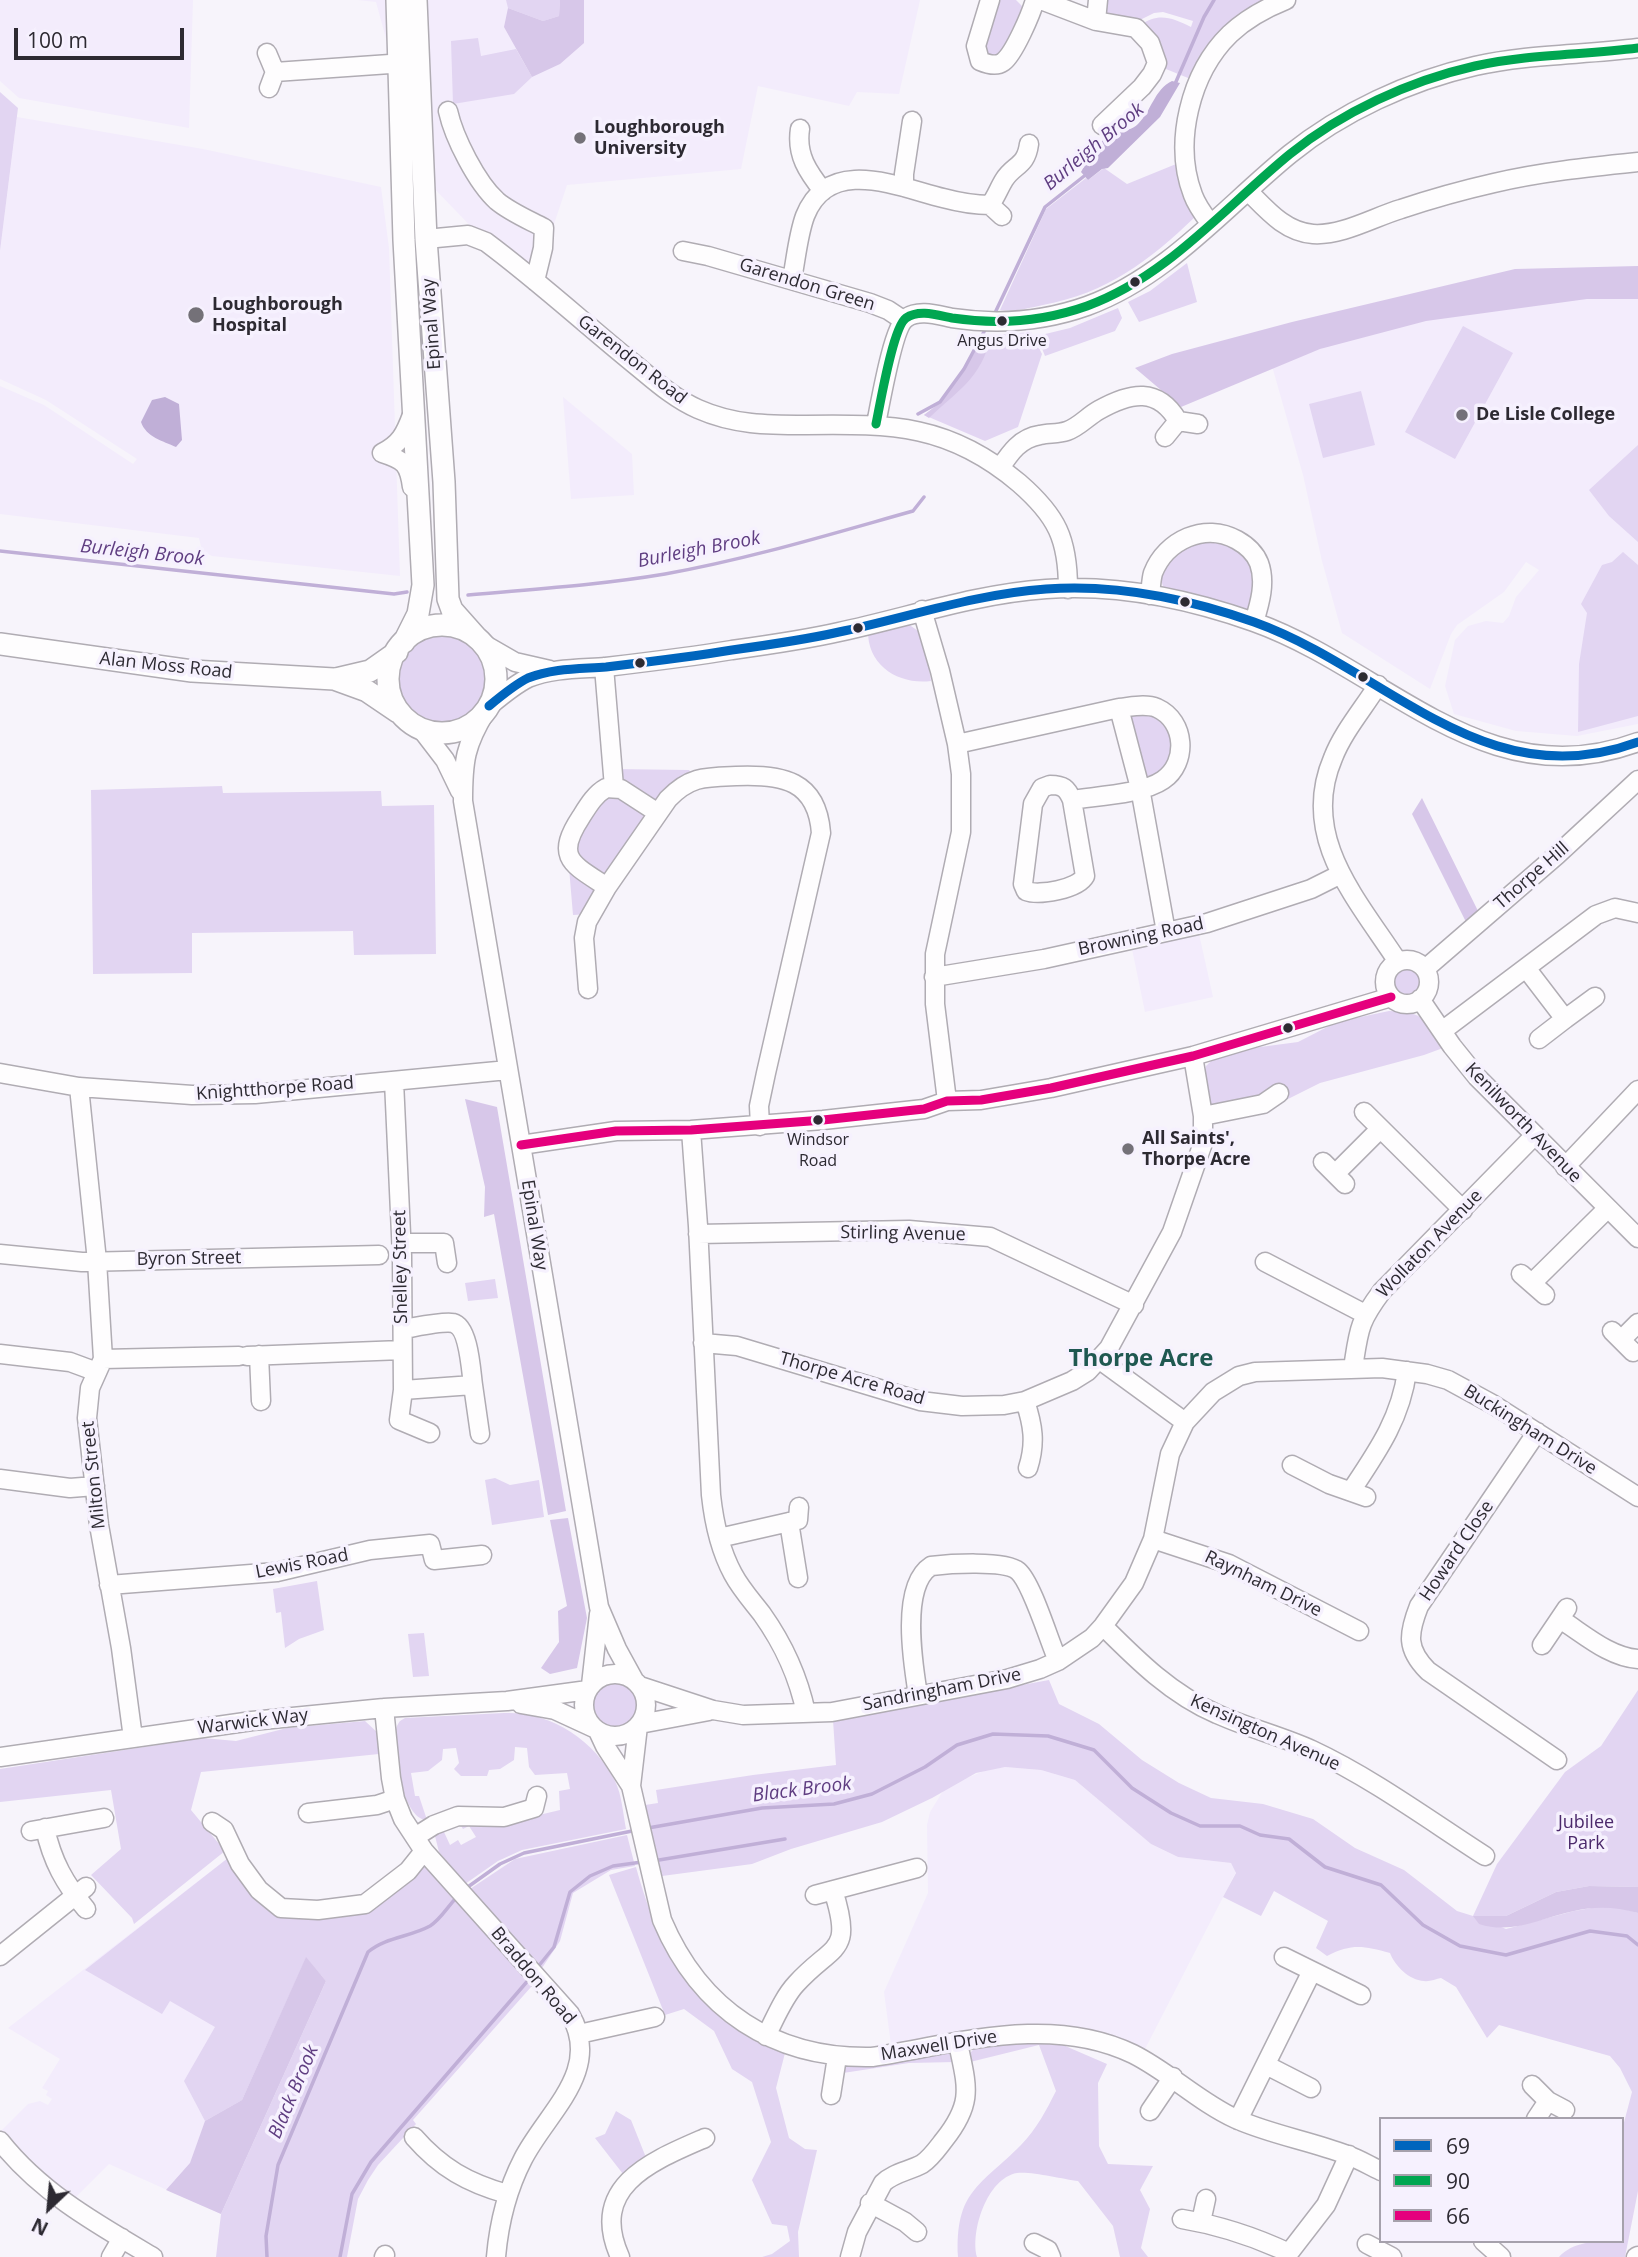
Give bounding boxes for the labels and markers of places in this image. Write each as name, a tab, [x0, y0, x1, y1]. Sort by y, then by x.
place label: Loughborough University	[594, 117, 725, 160]
marker: Loughborough University	[572, 130, 588, 146]
unlabelled marker	[1128, 275, 1142, 289]
place label: Loughborough Hospital	[212, 294, 343, 336]
marker: Loughborough Hospital	[186, 305, 206, 325]
marker: Angus Drive	[995, 314, 1009, 328]
place label: Angus Drive	[957, 331, 1047, 351]
place label: De Lisle College	[1476, 404, 1615, 426]
marker: De Lisle College	[1454, 407, 1470, 423]
unlabelled marker	[1178, 595, 1192, 609]
unlabelled marker	[851, 621, 865, 635]
unlabelled marker	[633, 656, 647, 670]
unlabelled marker	[1356, 670, 1370, 684]
unlabelled marker	[1281, 1021, 1295, 1035]
marker: Windsor Road	[811, 1113, 825, 1127]
place label: All Saints', Thorpe Acre	[1142, 1128, 1251, 1170]
place label: Windsor Road	[787, 1130, 849, 1168]
marker: All Saints', Thorpe Acre	[1120, 1141, 1136, 1157]

